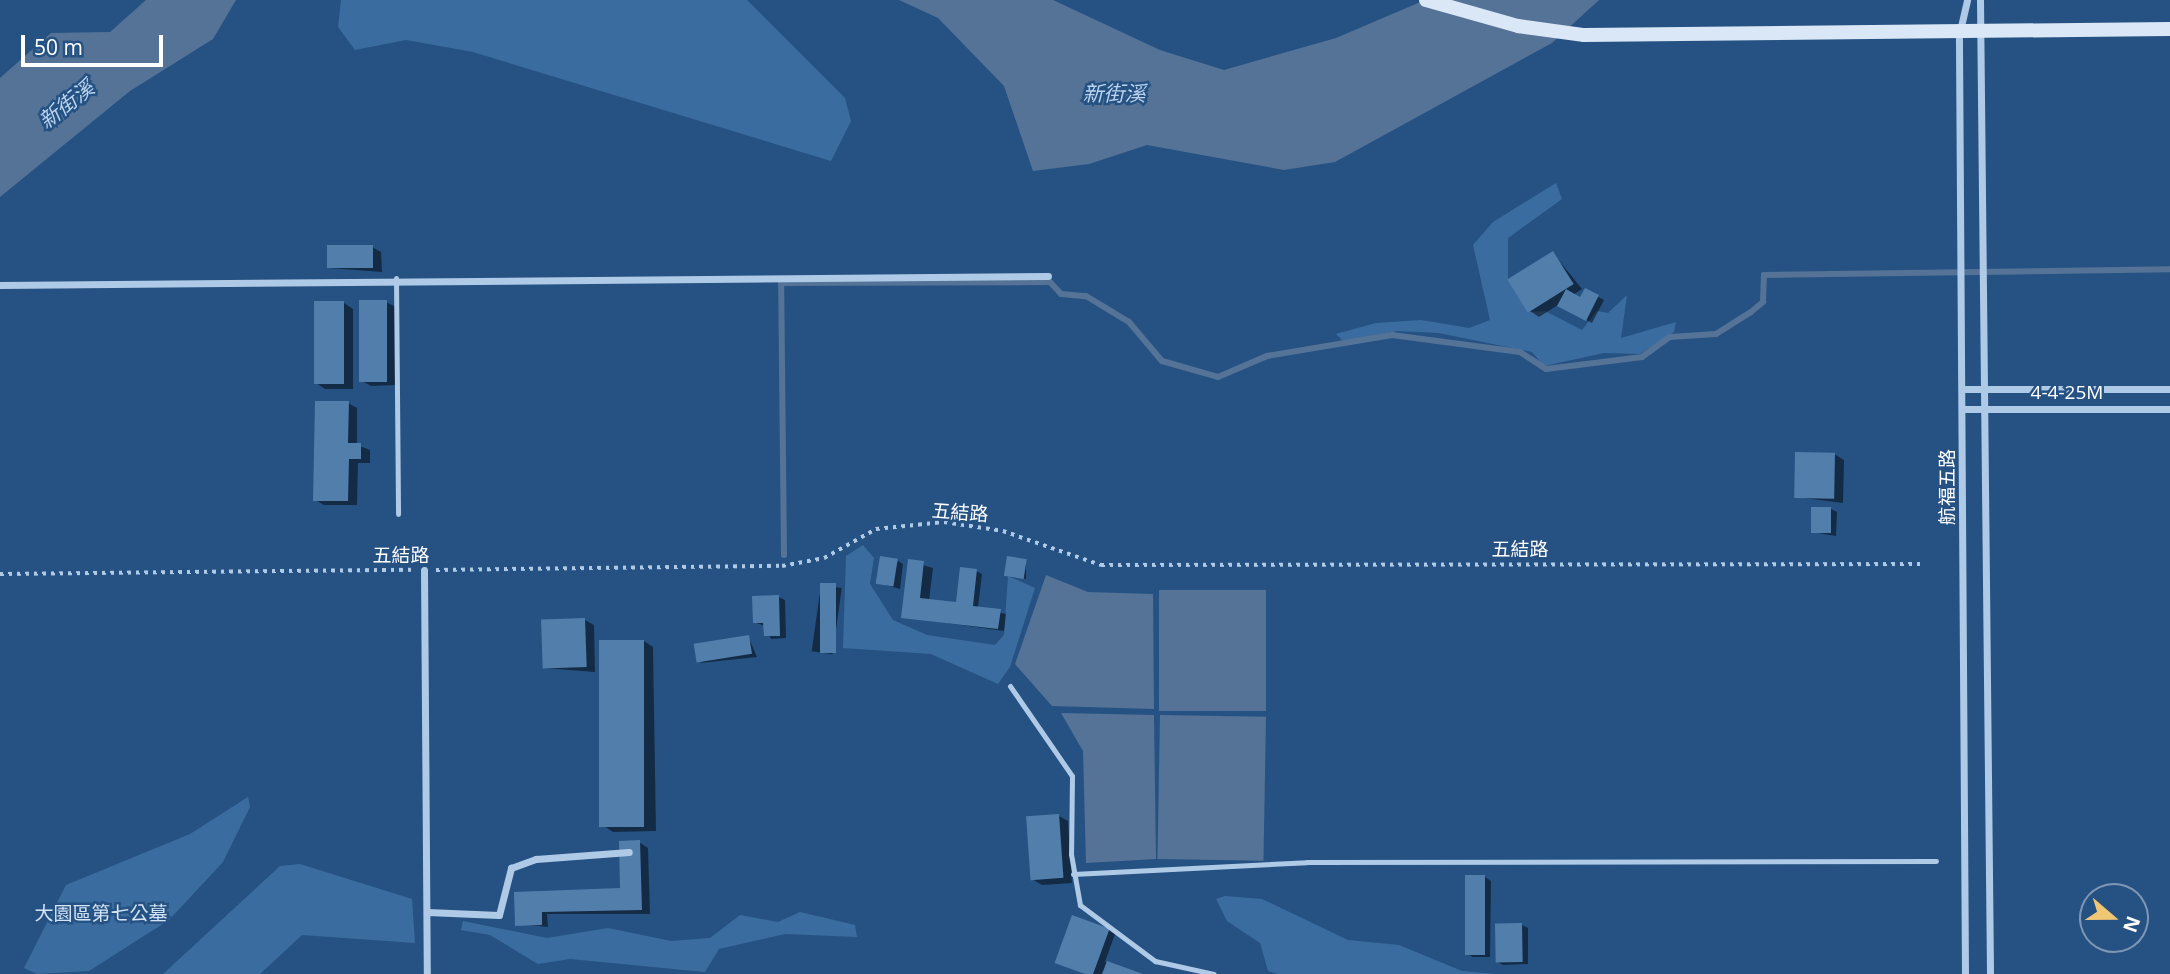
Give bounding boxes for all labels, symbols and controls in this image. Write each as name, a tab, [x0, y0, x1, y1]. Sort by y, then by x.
scale bar	[24, 21, 166, 65]
text: 50 m	[34, 33, 83, 61]
water label: 新街溪	[33, 75, 99, 133]
water label: 新街溪	[1083, 80, 1145, 106]
street label: 4-4-25M	[2031, 382, 2103, 404]
street label: 航福五路	[1937, 449, 1959, 525]
street label: 五結路	[931, 500, 989, 526]
street label: 五結路	[1492, 539, 1548, 561]
street label: 五結路	[373, 545, 429, 567]
north arrow	[2079, 883, 2149, 953]
park label: 大園區第七公墓	[35, 903, 167, 925]
text: N	[2117, 913, 2147, 936]

